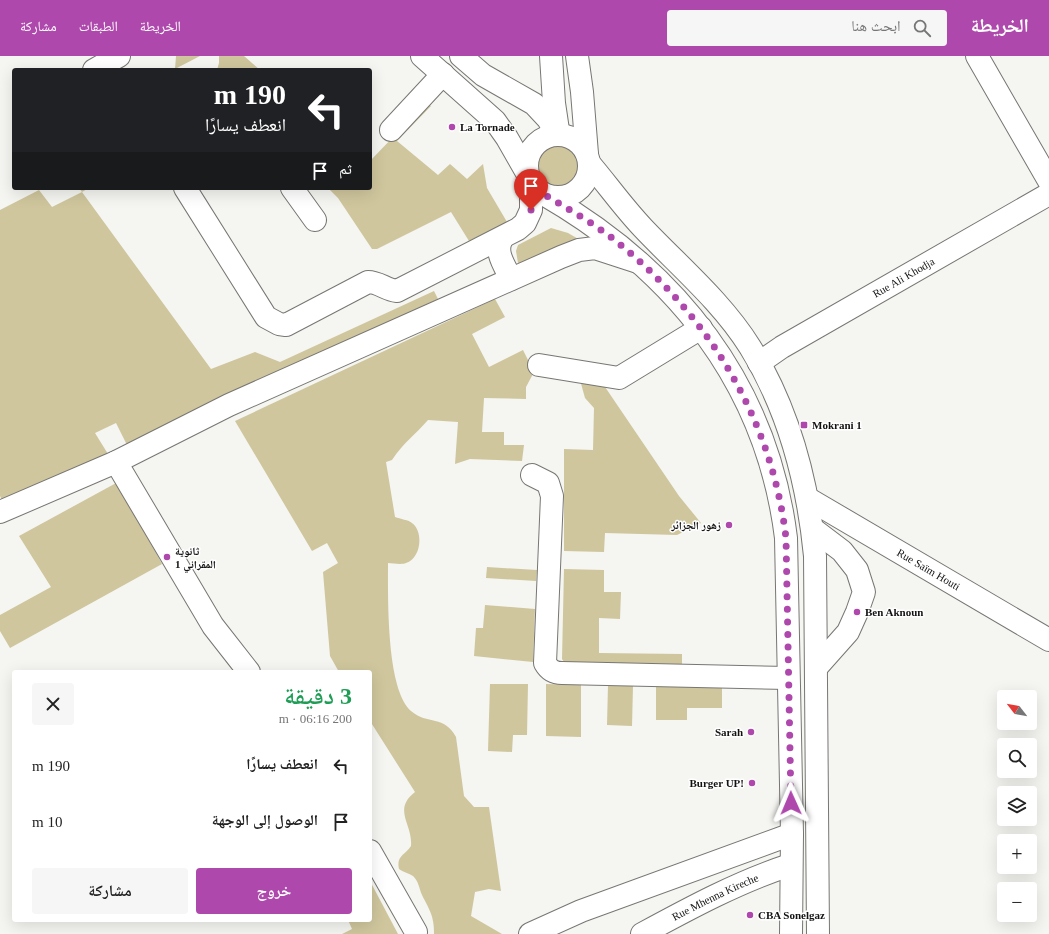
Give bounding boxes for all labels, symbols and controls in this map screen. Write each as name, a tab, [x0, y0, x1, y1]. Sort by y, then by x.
search box	[667, 10, 947, 46]
text: الخريطة	[971, 15, 1029, 36]
icon: search	[911, 17, 933, 39]
text: ابحث هنا	[851, 18, 901, 34]
text: مشاركة	[20, 19, 57, 34]
text: الطبقات	[79, 19, 118, 34]
text: الخريطة	[140, 19, 181, 34]
text: 190 m	[214, 79, 286, 110]
icon: left	[300, 84, 352, 136]
text: انعطف يسارًا	[205, 115, 286, 135]
place label: La Tornade	[460, 121, 515, 133]
marker: La Tornade	[447, 122, 457, 132]
icon: arrive	[309, 160, 331, 182]
text: ثم	[339, 161, 352, 177]
pin	[514, 169, 548, 210]
icon: arrive	[520, 175, 542, 197]
street label: Rue Ali Khodja	[870, 255, 937, 300]
place label: Mokrani 1	[812, 419, 862, 431]
marker: Mokrani 1	[799, 420, 809, 430]
place label: زهور الجزائر	[670, 519, 721, 532]
marker: زهور الجزائر	[724, 520, 734, 530]
place label: ثانوية المقراني 1	[175, 545, 216, 573]
street label: Rue Saïm Houti	[895, 546, 962, 592]
marker: ثانوية المقراني 1	[162, 552, 172, 562]
place label: Ben Aknoun	[865, 606, 923, 618]
marker: Ben Aknoun	[852, 607, 862, 617]
button: close	[32, 683, 74, 725]
text: 3 دقيقة	[284, 683, 352, 709]
north arrow	[997, 690, 1037, 730]
map controls	[997, 690, 1037, 922]
text: 200 m · 06:16	[279, 711, 352, 726]
place label: Sarah	[715, 726, 743, 738]
marker: Sarah	[746, 727, 756, 737]
button: search	[997, 738, 1037, 778]
icon: left	[330, 755, 352, 777]
text: انعطف يسارًا	[246, 756, 318, 772]
text: 190 m	[32, 758, 70, 774]
place label: Burger UP!	[690, 777, 744, 789]
marker: Burger UP!	[747, 778, 757, 788]
position arrow	[770, 782, 812, 824]
button: layers	[997, 786, 1037, 826]
icon: arrive	[330, 811, 352, 833]
text: الوصول إلى الوجهة	[212, 812, 318, 828]
text: 10 m	[32, 814, 62, 830]
button: +	[997, 834, 1037, 874]
button: مشاركة	[32, 868, 188, 914]
button: خروج	[196, 868, 352, 914]
street label: Rue Mhenna Kireche	[670, 871, 760, 923]
button: −	[997, 882, 1037, 922]
place label: CBA Sonelgaz	[758, 909, 825, 921]
marker: CBA Sonelgaz	[745, 910, 755, 920]

